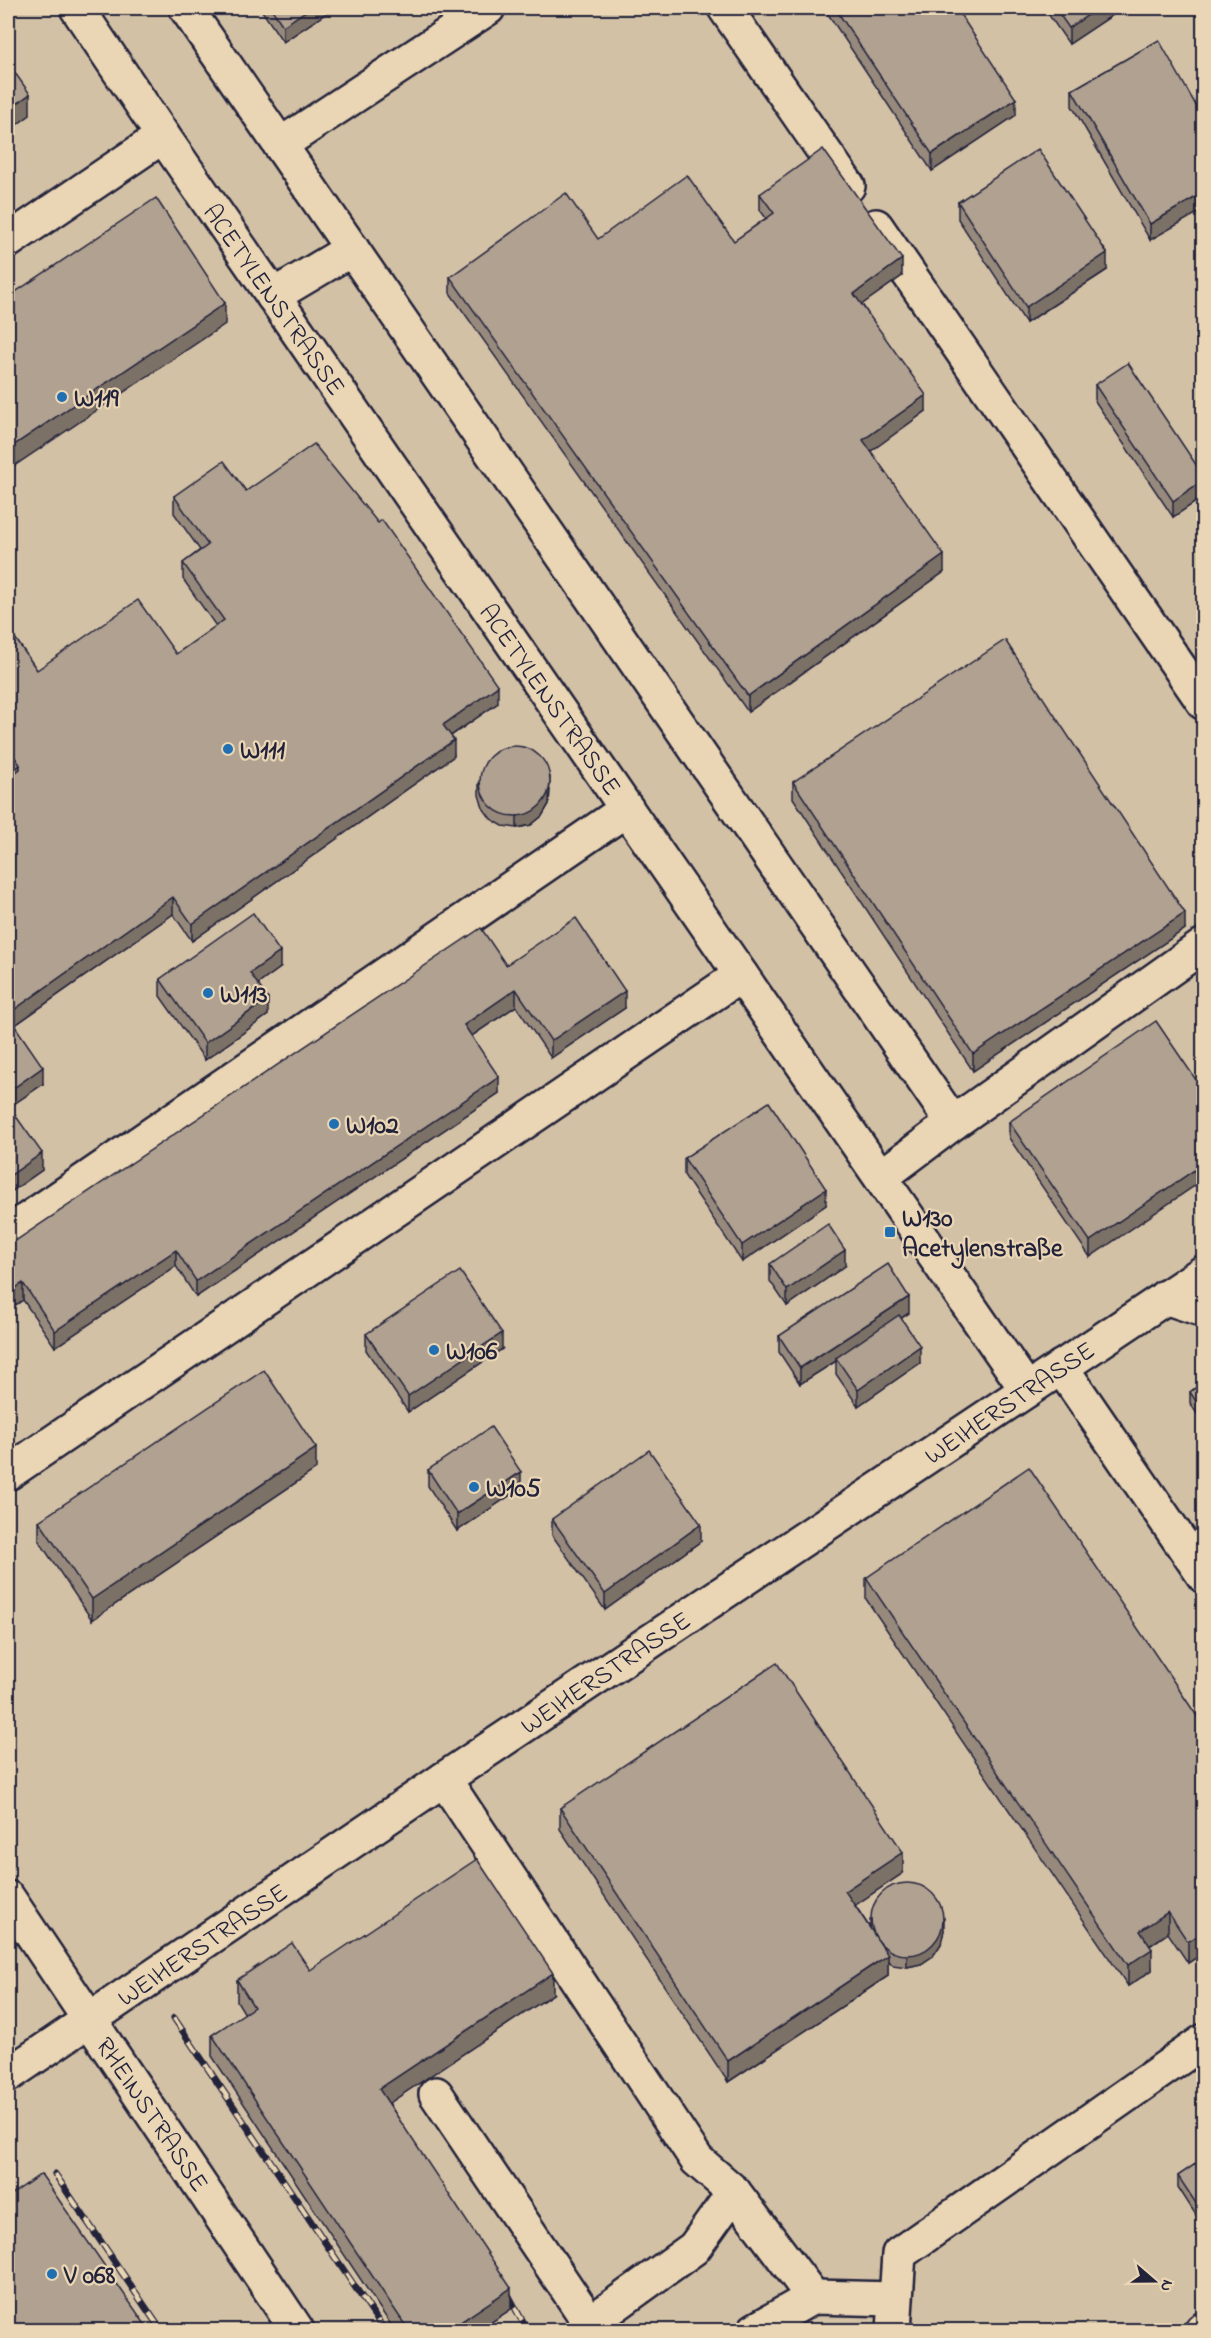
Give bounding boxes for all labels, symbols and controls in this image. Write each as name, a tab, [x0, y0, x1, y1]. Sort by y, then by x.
street label: ACETYLENSTRASSE	[192, 197, 353, 405]
place label: W119	[74, 381, 120, 419]
marker: W119	[55, 390, 69, 404]
street label: ACETYLENSTRASSE	[468, 597, 629, 805]
place label: W111	[240, 733, 286, 771]
marker: W111	[221, 742, 235, 756]
place label: W113	[220, 977, 268, 1015]
marker: W113	[201, 986, 215, 1000]
place label: W102	[346, 1108, 399, 1146]
marker: W102	[327, 1117, 341, 1131]
place label: W130 Acetylenstraße	[902, 1201, 1064, 1269]
marker: W130 Acetylenstraße	[883, 1225, 897, 1239]
street label: WEIHERSTRASSE	[918, 1333, 1104, 1476]
place label: W106	[446, 1334, 498, 1372]
marker: W106	[427, 1343, 441, 1357]
place label: W105	[486, 1471, 541, 1509]
marker: W105	[467, 1480, 481, 1494]
street label: WEIHERSTRASSE	[514, 1603, 700, 1746]
street label: WEIHERSTRASSE	[111, 1875, 297, 2018]
street label: RHEINSTRASSE	[84, 2030, 217, 2201]
north arrow	[1124, 2251, 1184, 2311]
place label: V 068	[63, 2258, 115, 2296]
marker: V 068	[45, 2267, 59, 2281]
text: N	[1153, 2276, 1179, 2295]

